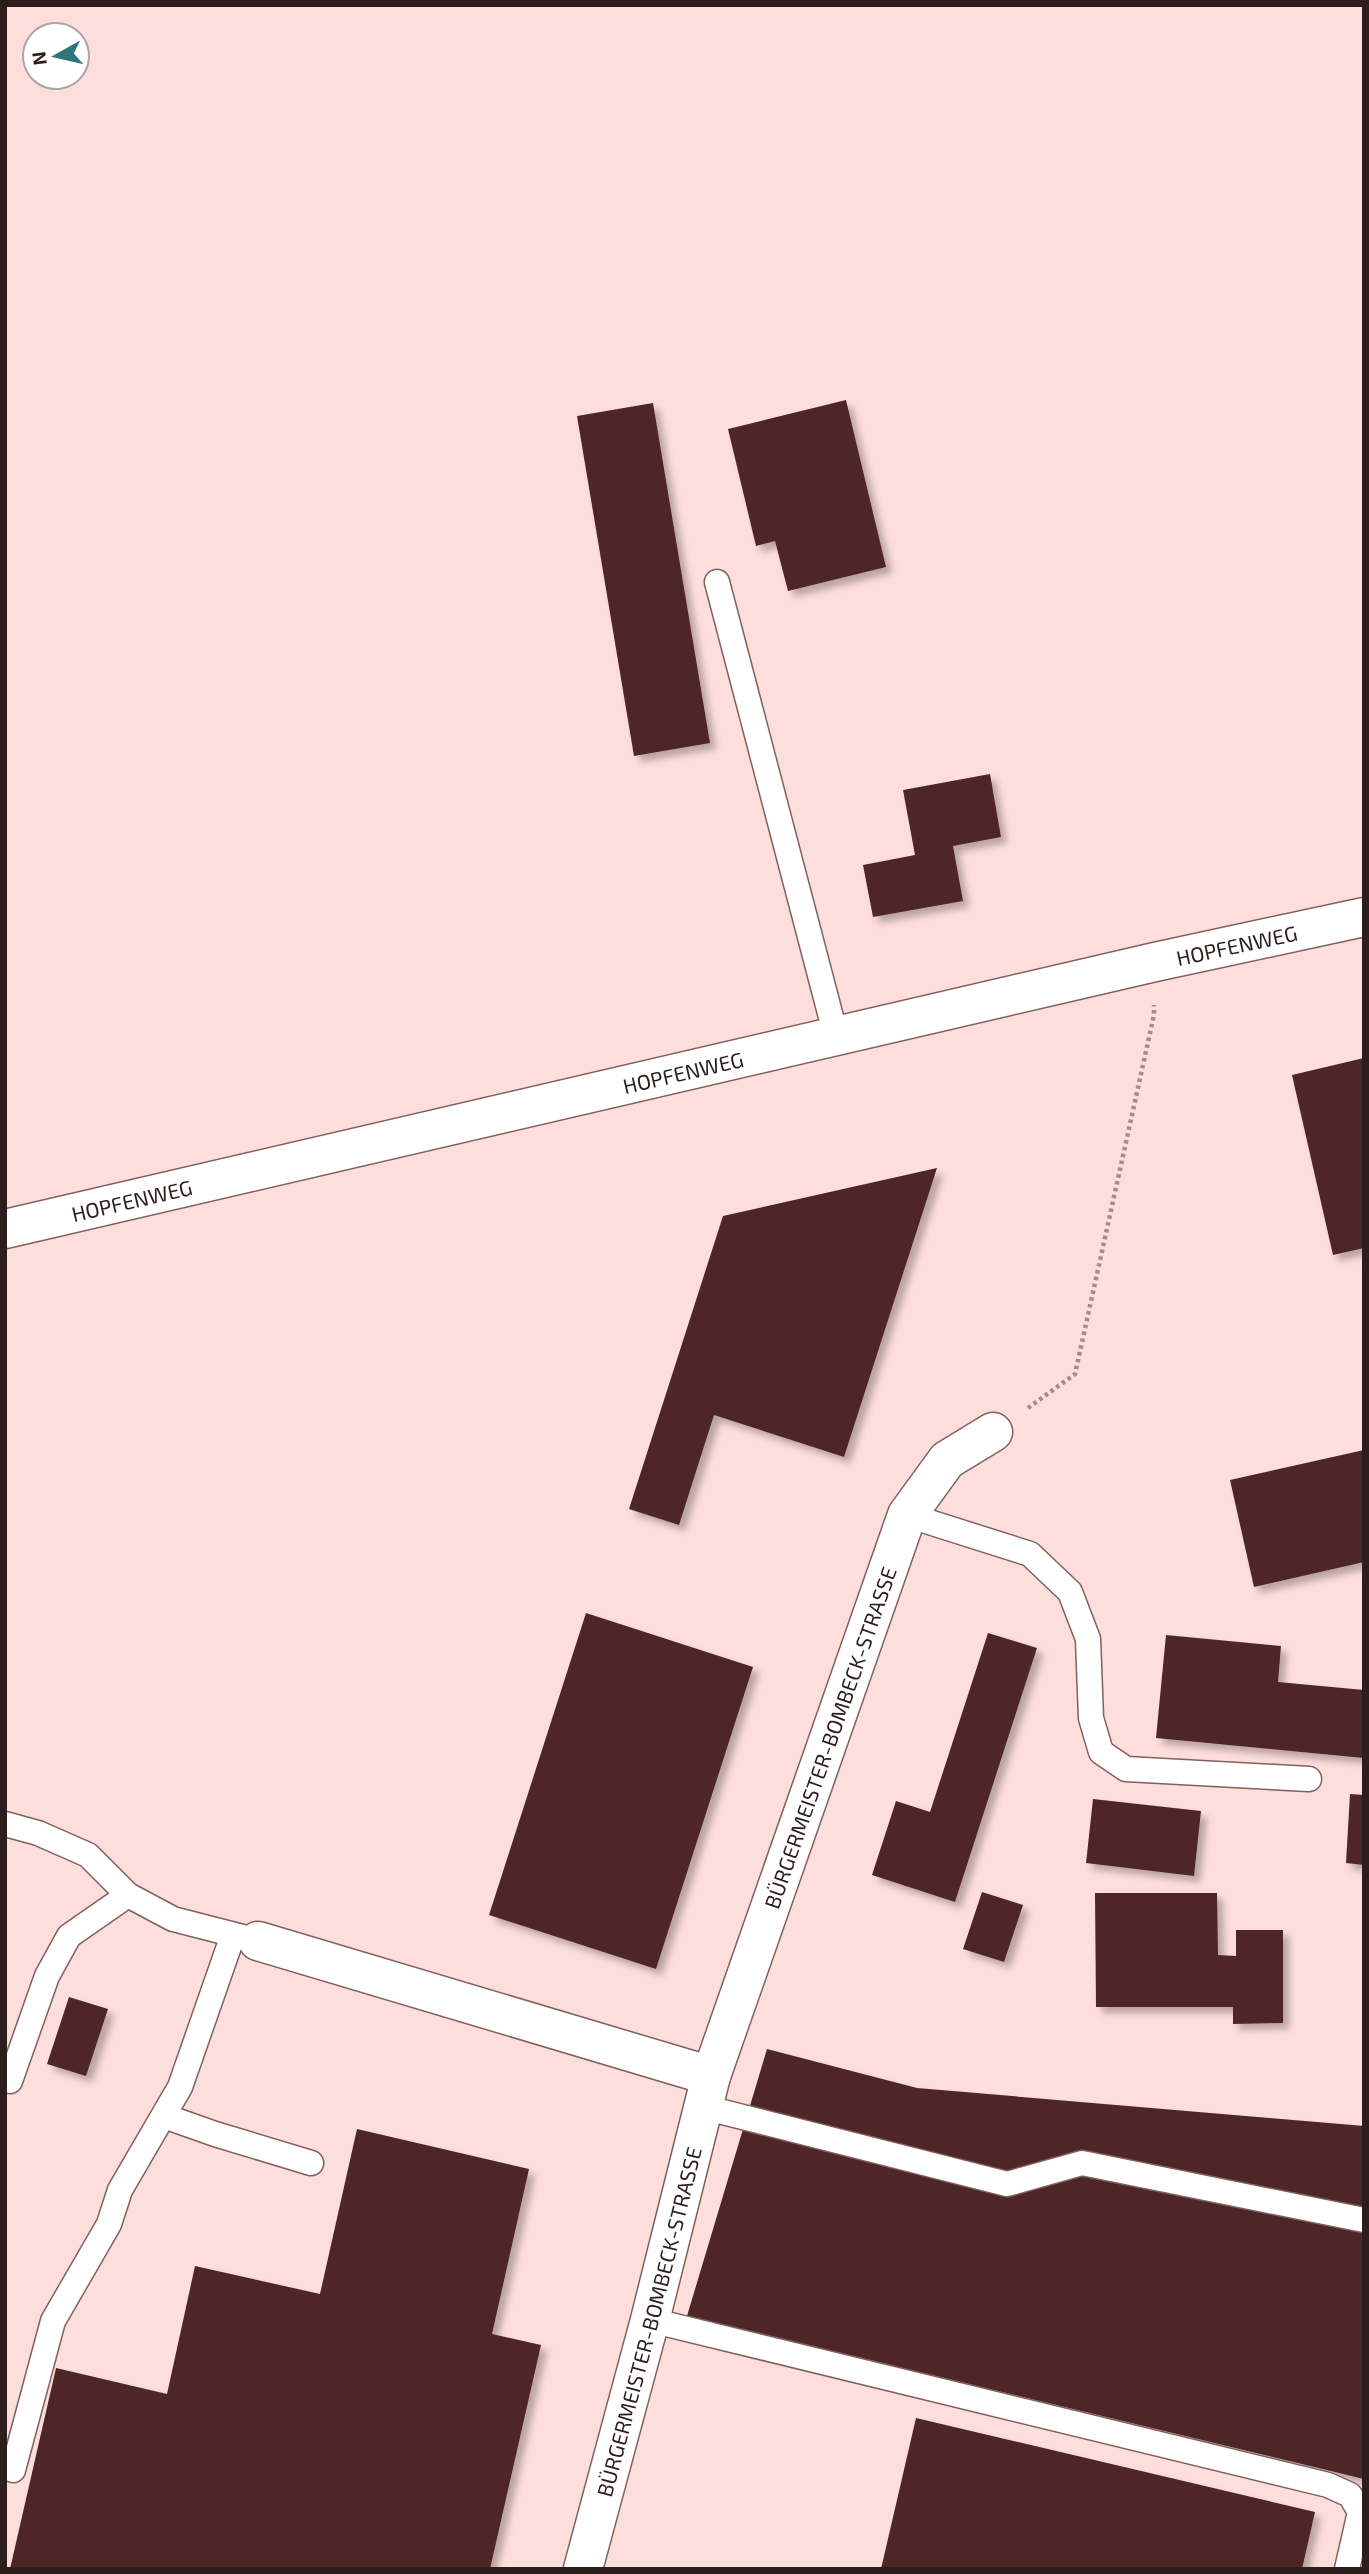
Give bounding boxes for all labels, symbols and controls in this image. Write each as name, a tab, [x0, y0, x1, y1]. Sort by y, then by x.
north arrow	[21, 21, 91, 91]
text: N	[26, 50, 51, 67]
street label: HOPFENWEG	[1174, 919, 1299, 970]
street label: HOPFENWEG	[620, 1045, 746, 1098]
street label: HOPFENWEG	[69, 1174, 194, 1226]
street label: BÜRGERMEISTER-BOMBECK-STRASSE	[758, 1563, 901, 1912]
street label: BÜRGERMEISTER-BOMBECK-STRASSE	[591, 2144, 705, 2499]

